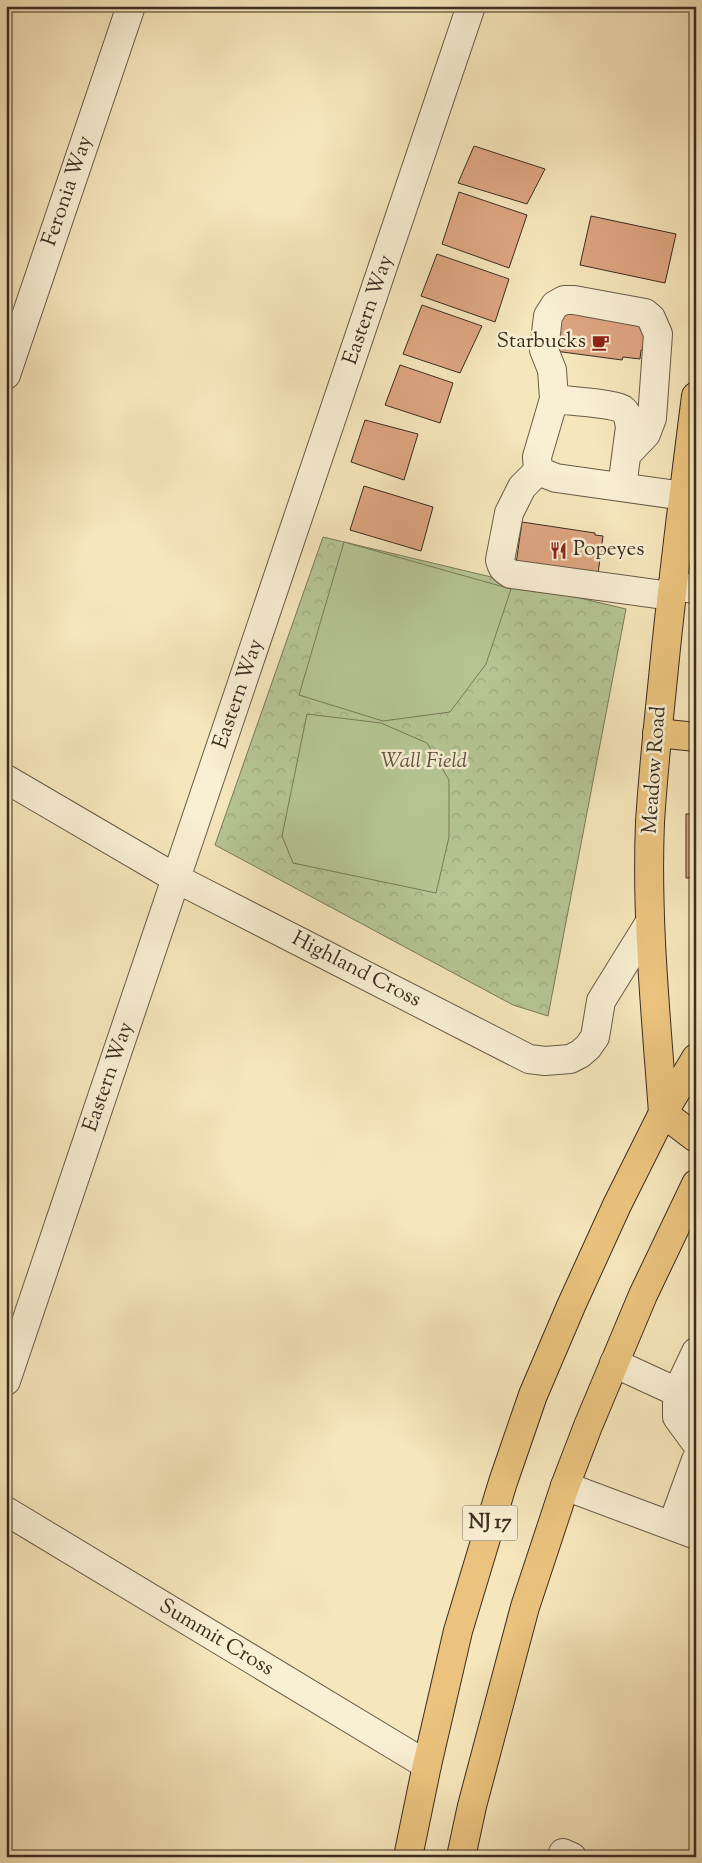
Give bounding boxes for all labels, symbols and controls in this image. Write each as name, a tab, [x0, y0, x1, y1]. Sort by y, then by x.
street label: Feronia Way	[35, 131, 101, 250]
street label: Eastern Way	[336, 251, 402, 369]
place label: Starbucks	[497, 327, 586, 357]
cafe icon: Starbucks	[590, 332, 610, 352]
place label: Popeyes	[573, 535, 644, 565]
restaurant icon: Popeyes	[549, 540, 569, 560]
street label: Eastern Way	[206, 635, 272, 753]
street label: Meadow Road	[636, 705, 674, 835]
park label: Wall Field	[381, 747, 468, 777]
street label: Highland Cross	[286, 924, 426, 1016]
street label: Eastern Way	[76, 1018, 142, 1136]
road number: NJ 17	[462, 1506, 518, 1540]
street label: Summit Cross	[153, 1592, 279, 1684]

